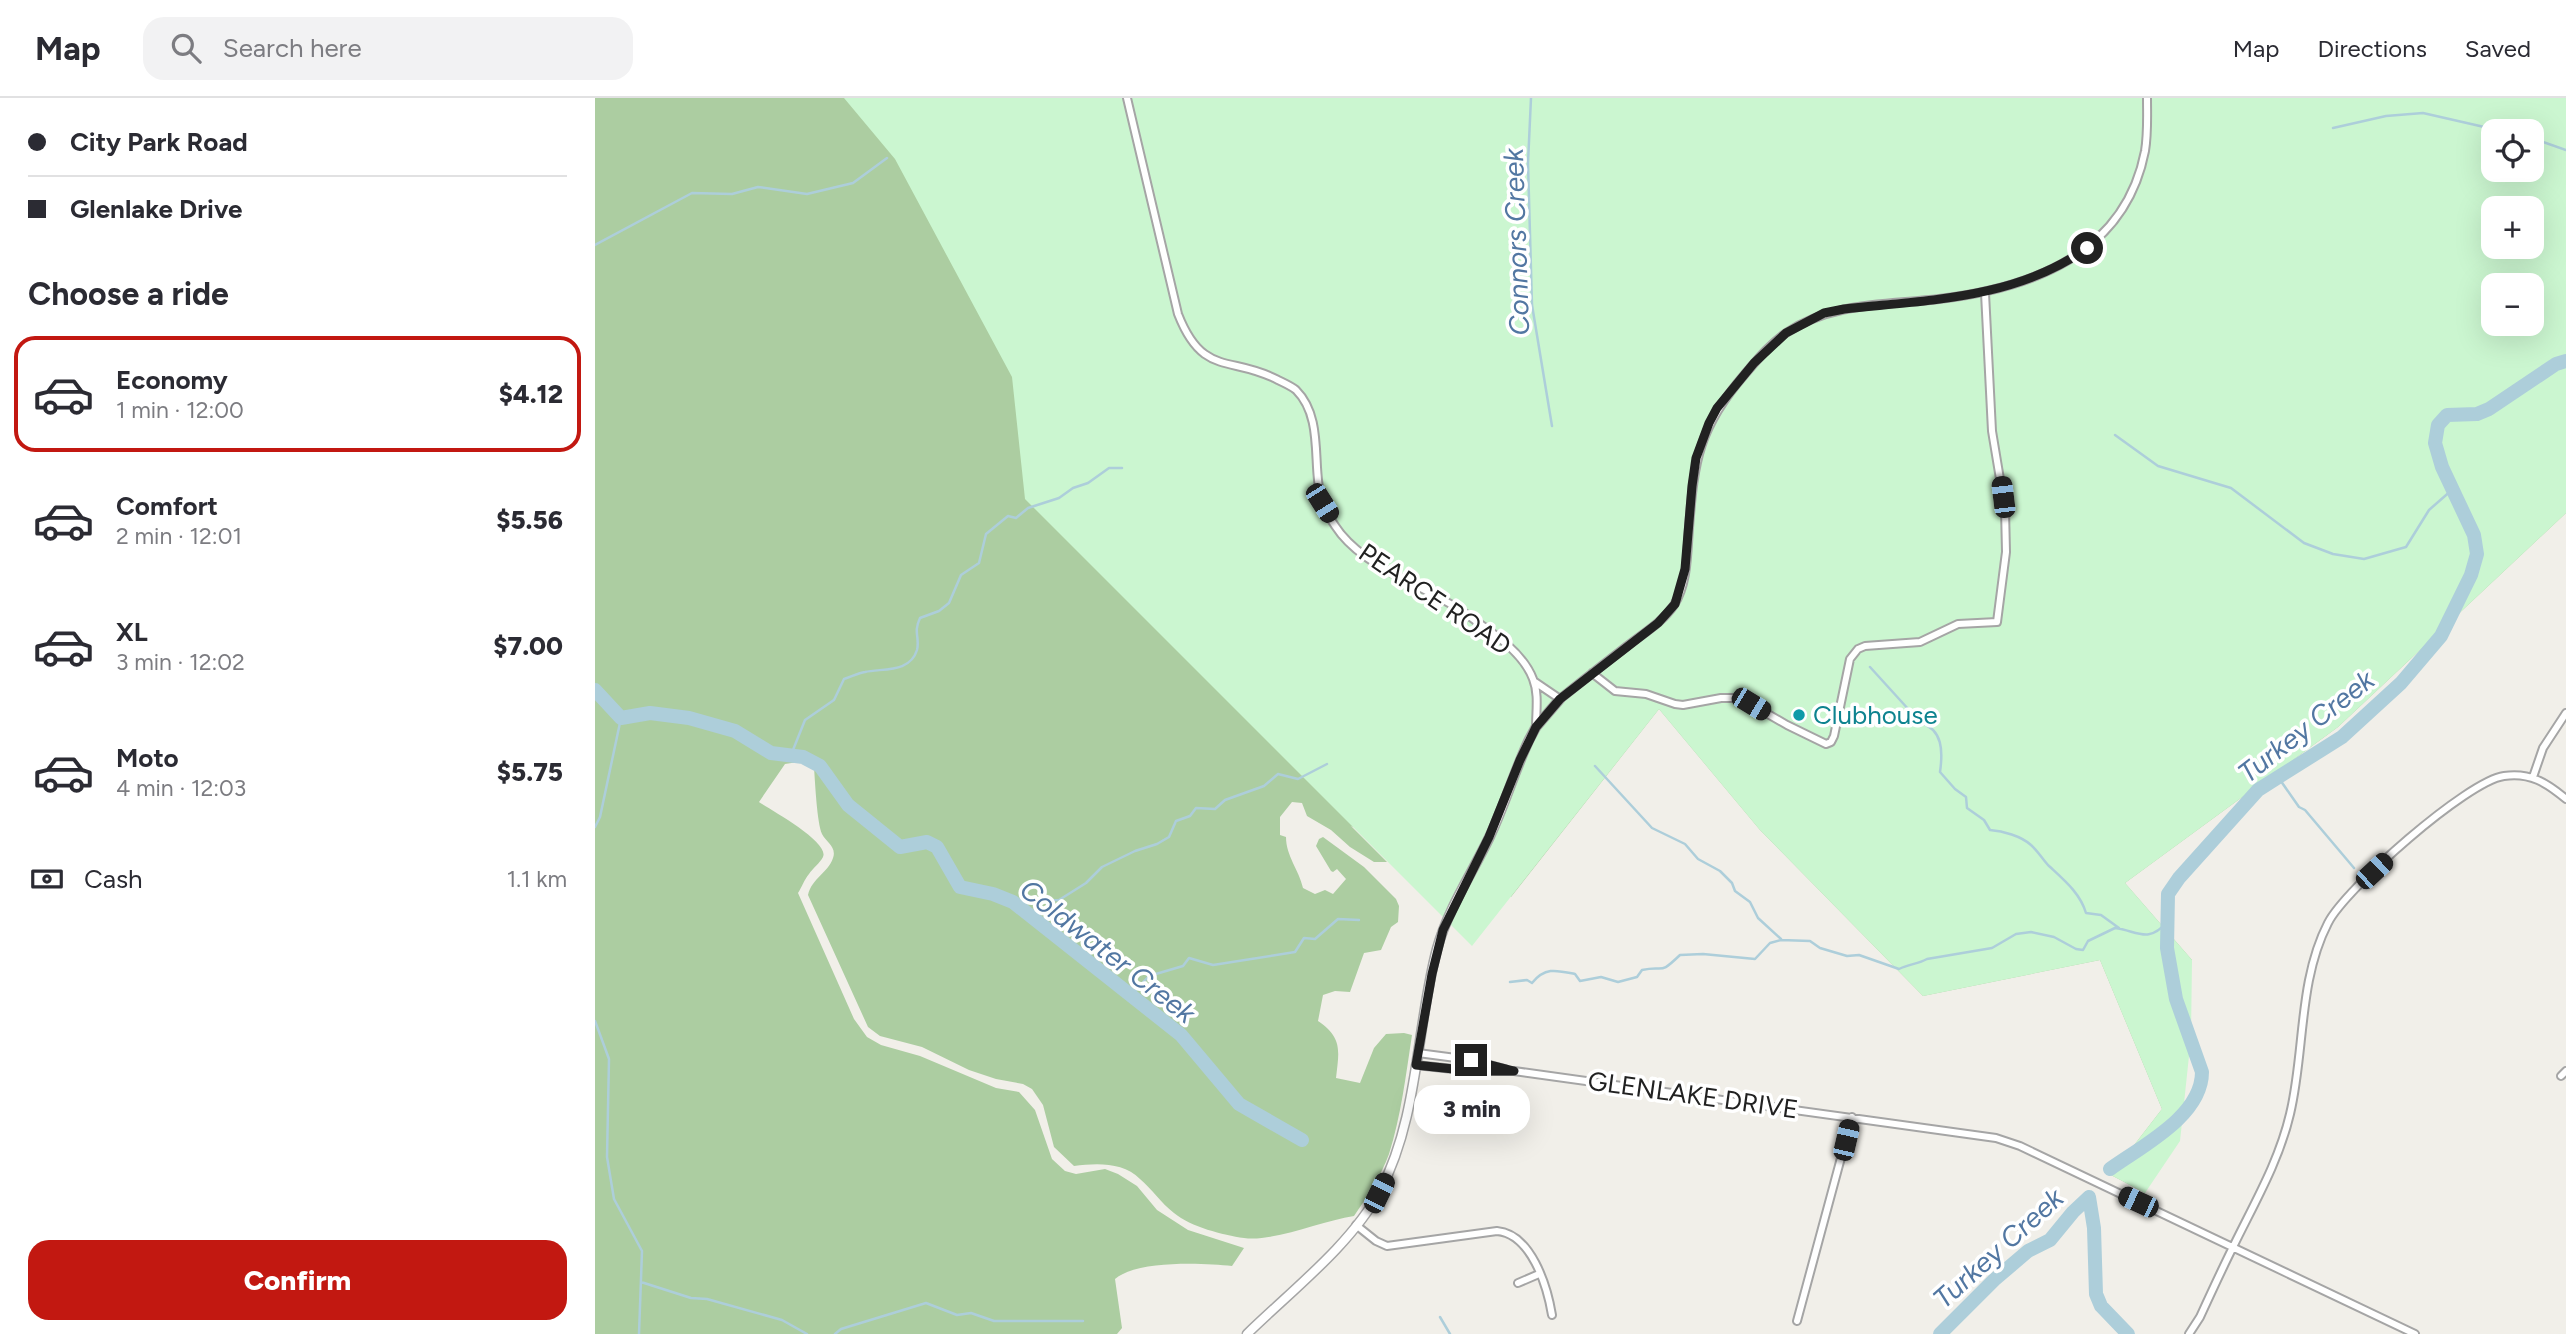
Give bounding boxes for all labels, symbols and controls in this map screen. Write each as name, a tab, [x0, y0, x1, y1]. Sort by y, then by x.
search box	[143, 17, 633, 80]
text: Map	[35, 29, 101, 68]
icon: search	[167, 29, 205, 67]
text: Search here	[223, 32, 362, 64]
text: Map	[2233, 34, 2279, 63]
text: Directions	[2317, 34, 2427, 63]
text: Saved	[2465, 34, 2531, 63]
map controls	[2481, 119, 2544, 336]
button: locate	[2481, 119, 2544, 182]
text: City Park Road	[70, 126, 248, 158]
water label: Connors Creek	[1496, 146, 1536, 336]
text: Glenlake Drive	[70, 193, 242, 225]
button: +	[2481, 196, 2544, 259]
route start	[2071, 232, 2103, 264]
button: −	[2481, 273, 2544, 336]
text: Choose a ride	[28, 275, 229, 313]
icon: car	[32, 363, 95, 426]
text: Economy	[116, 364, 228, 396]
text: $4.12	[499, 378, 563, 410]
text: 1 min · 12:00	[116, 396, 244, 424]
car	[1991, 475, 2016, 519]
car	[1302, 480, 1343, 526]
icon: car	[32, 489, 95, 552]
text: Comfort	[116, 490, 218, 522]
text: $5.56	[496, 504, 563, 536]
text: 2 min · 12:01	[116, 522, 242, 550]
street label: PEARCE ROAD	[1353, 536, 1517, 662]
icon: car	[32, 615, 95, 678]
text: XL	[116, 616, 148, 648]
text: $7.00	[493, 630, 563, 662]
text: 3 min · 12:02	[116, 648, 245, 676]
water label: Turkey Creek	[2231, 661, 2382, 790]
car	[1728, 684, 1775, 724]
place label: Clubhouse	[1813, 699, 1938, 731]
marker: Clubhouse	[1791, 707, 1807, 723]
icon: car	[32, 741, 95, 804]
text: Moto	[116, 742, 179, 774]
text: $5.75	[497, 756, 563, 788]
text: 4 min · 12:03	[116, 774, 246, 802]
car	[2352, 849, 2397, 893]
icon: cash	[28, 860, 66, 898]
text: Cash	[84, 863, 143, 895]
text: 1.1 km	[507, 865, 567, 893]
water label: Coldwater Creek	[1013, 872, 1204, 1031]
route end	[1455, 1044, 1487, 1076]
street label: GLENLAKE DRIVE	[1586, 1064, 1800, 1126]
callout: 3 min	[1413, 1084, 1529, 1134]
text: 3 min	[1443, 1095, 1501, 1123]
car	[1832, 1117, 1861, 1163]
car	[1361, 1170, 1398, 1216]
water label: Turkey Creek	[1926, 1180, 2071, 1315]
car	[2115, 1184, 2162, 1220]
button: Confirm	[28, 1240, 567, 1320]

